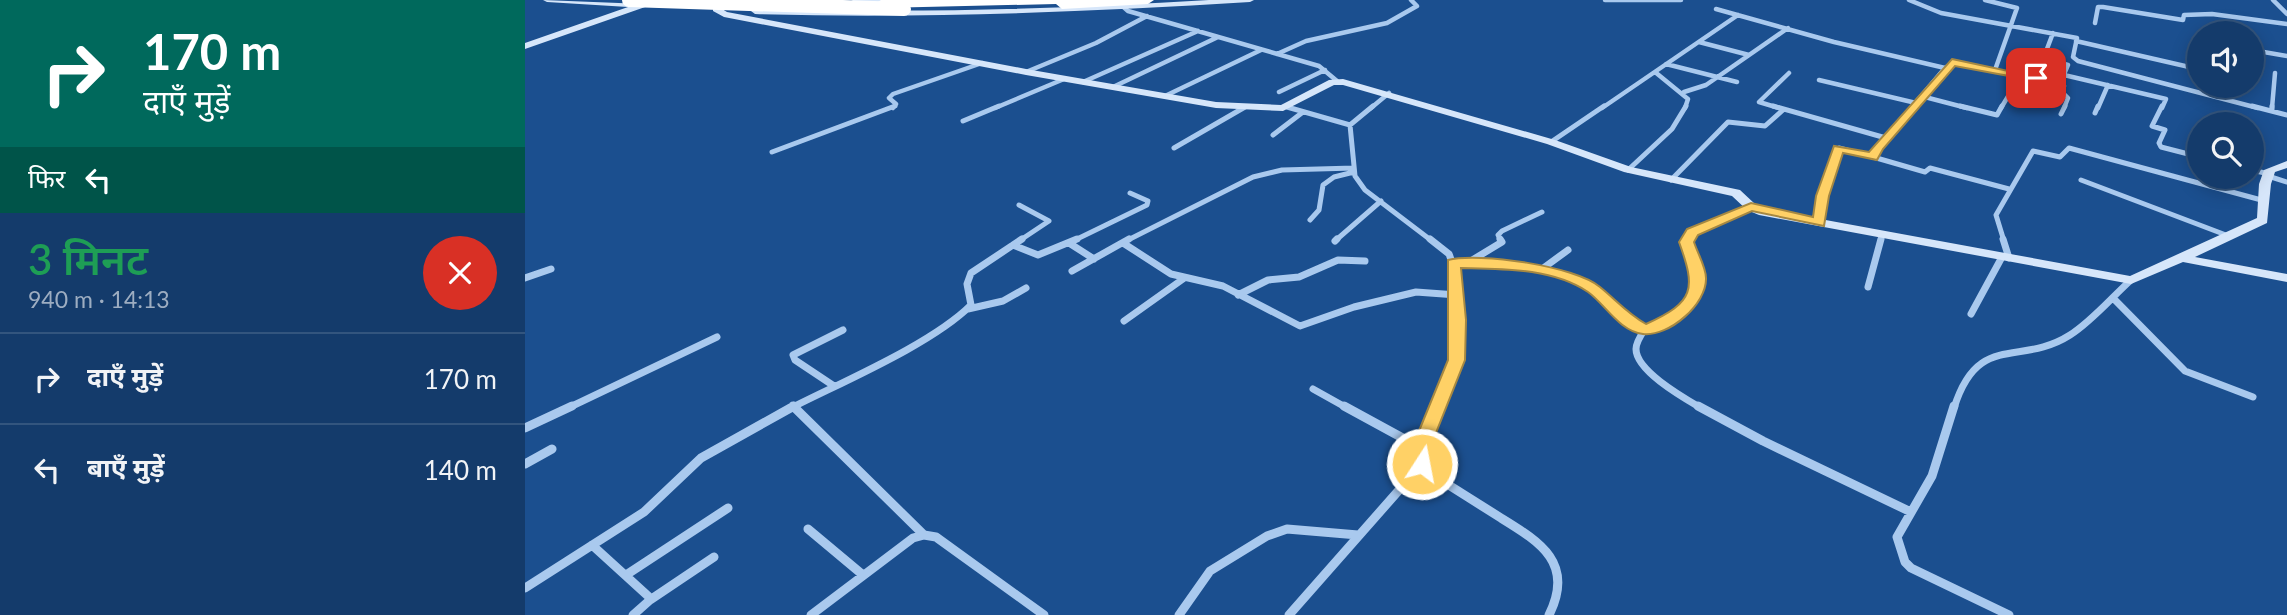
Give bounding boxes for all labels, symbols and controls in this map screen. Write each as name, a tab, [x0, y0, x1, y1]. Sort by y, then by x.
map controls	[2187, 21, 2264, 189]
button: sound	[2187, 21, 2264, 98]
text: 170 m	[143, 22, 281, 80]
icon: right	[28, 28, 119, 119]
pin	[2006, 48, 2066, 108]
icon: arrive	[2017, 59, 2055, 97]
text: दाएँ मुड़ें	[143, 81, 230, 120]
button: search	[2187, 112, 2264, 189]
icon: left	[79, 161, 117, 199]
text: फिर	[28, 162, 65, 194]
text: 3 मिनट	[28, 234, 148, 284]
button: close	[423, 236, 497, 310]
text: 940 m · 14:13	[28, 285, 170, 313]
icon: right	[28, 360, 66, 398]
text: दाएँ मुड़ें	[87, 360, 163, 392]
text: 170 m	[424, 363, 497, 395]
position arrow	[1385, 427, 1459, 501]
icon: left	[28, 451, 66, 489]
text: बाएँ मुड़ें	[87, 451, 165, 483]
text: 140 m	[424, 454, 497, 486]

